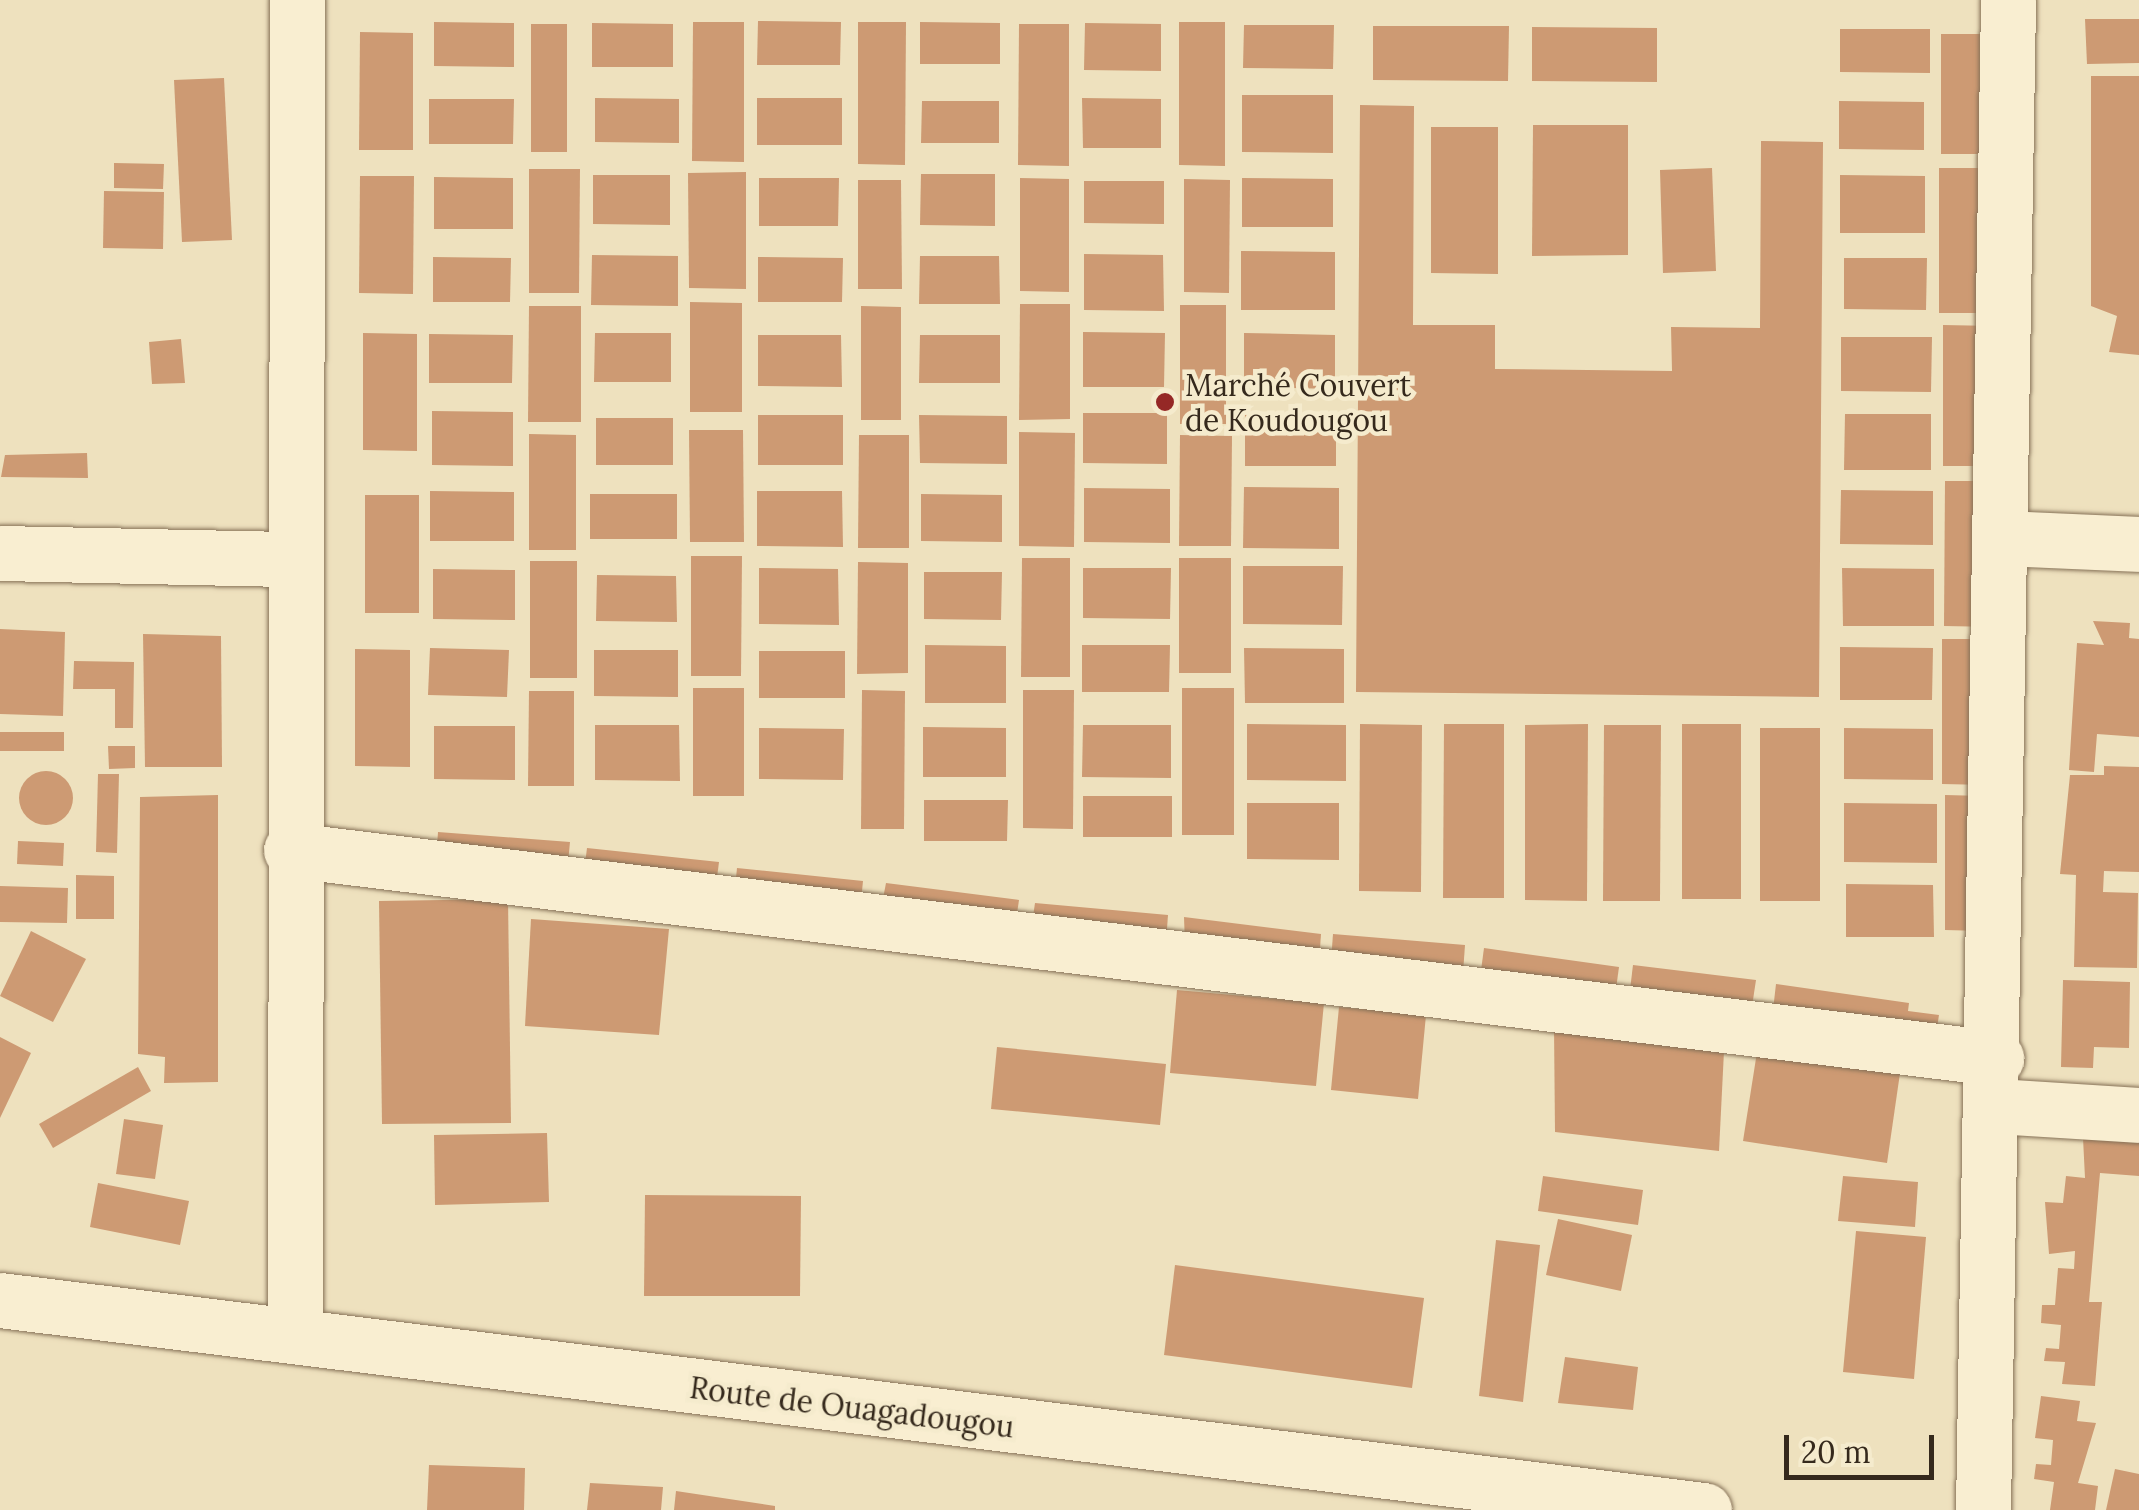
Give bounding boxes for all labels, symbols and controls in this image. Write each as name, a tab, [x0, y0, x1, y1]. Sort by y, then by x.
place label: Marché Couvert de Koudougou	[1185, 367, 1411, 438]
marker: Marché Couvert de Koudougou	[1154, 391, 1176, 413]
street label: Route de Ouagadougou	[688, 1369, 1016, 1445]
scale bar	[1789, 1415, 1939, 1477]
text: 20 m	[1801, 1433, 1870, 1471]

